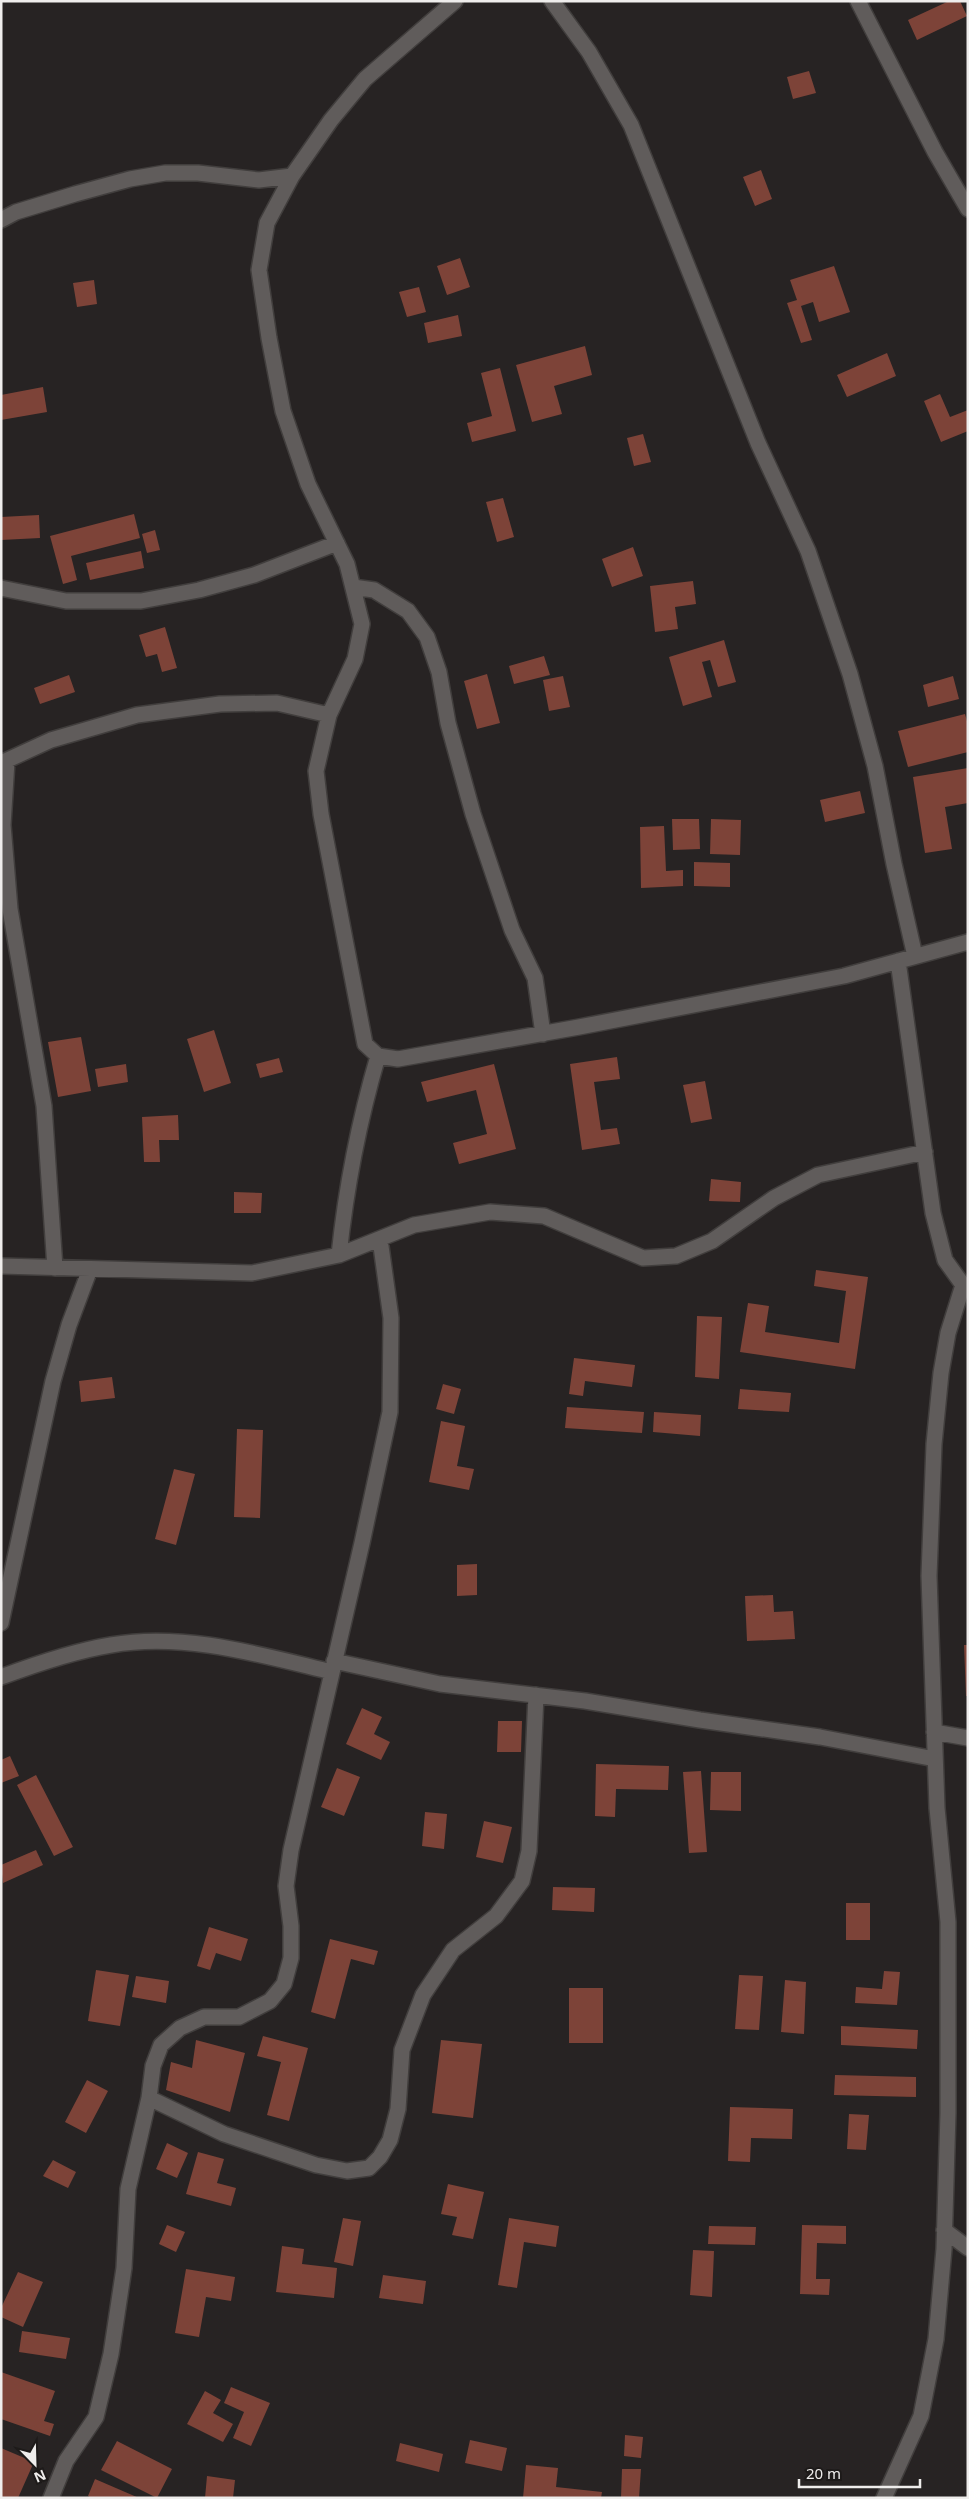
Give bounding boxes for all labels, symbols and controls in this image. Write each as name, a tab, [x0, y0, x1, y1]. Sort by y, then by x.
north arrow	[10, 2439, 60, 2489]
scale bar	[799, 2456, 920, 2488]
text: 20 m	[806, 2463, 841, 2483]
text: N	[31, 2465, 49, 2487]

